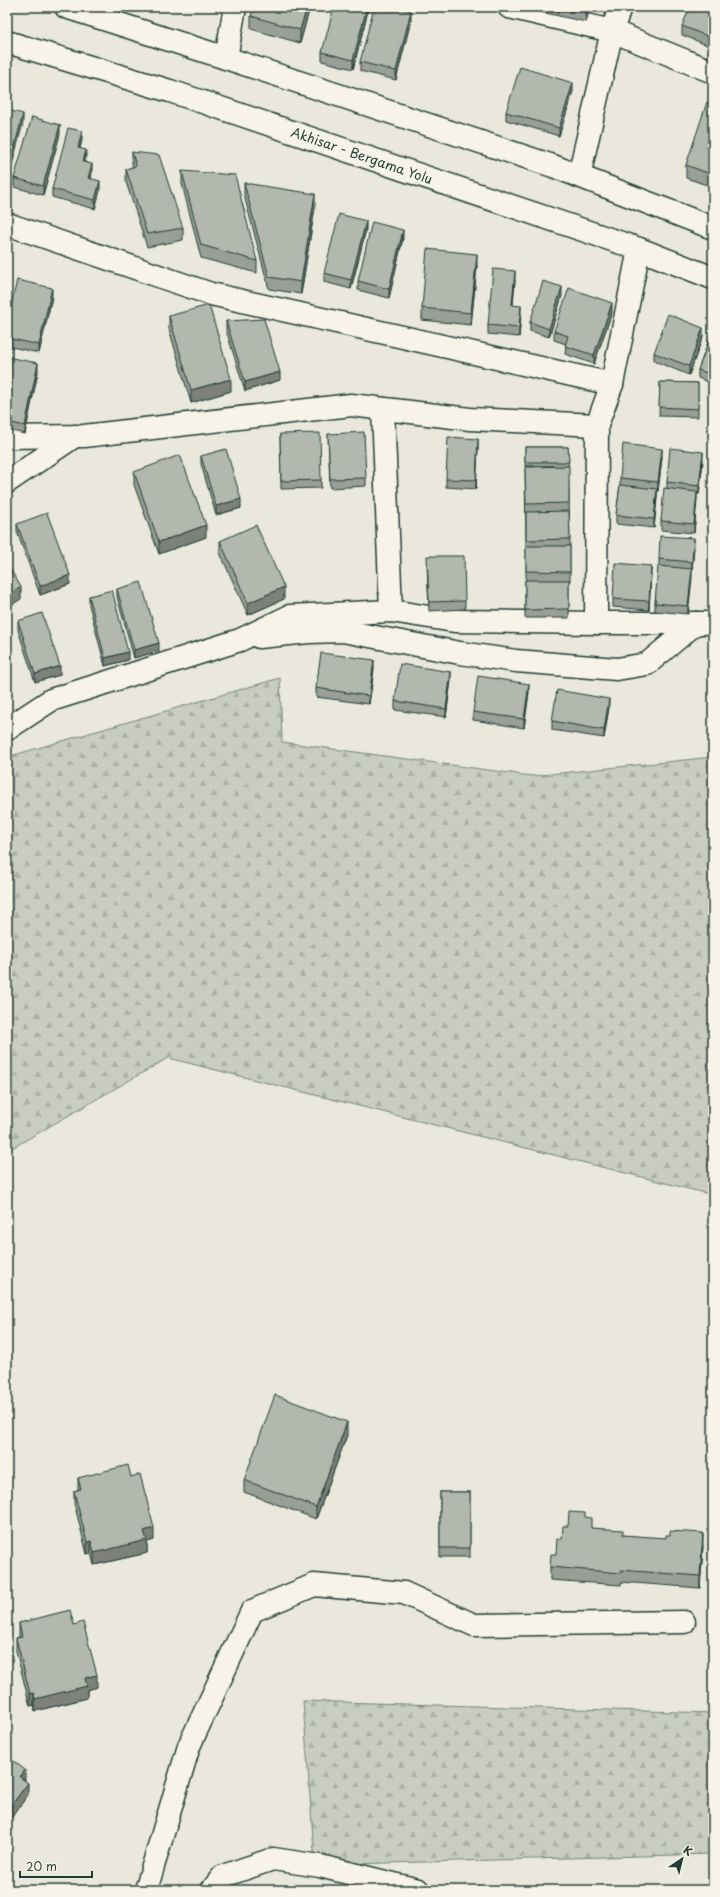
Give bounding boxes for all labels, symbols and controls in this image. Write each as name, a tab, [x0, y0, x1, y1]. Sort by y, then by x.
street label: Akhisar - Bergama Yolu	[289, 122, 435, 188]
north arrow	[662, 1839, 702, 1879]
text: K	[680, 1841, 696, 1860]
scale bar	[20, 1853, 92, 1879]
text: 20 m	[26, 1857, 57, 1875]

